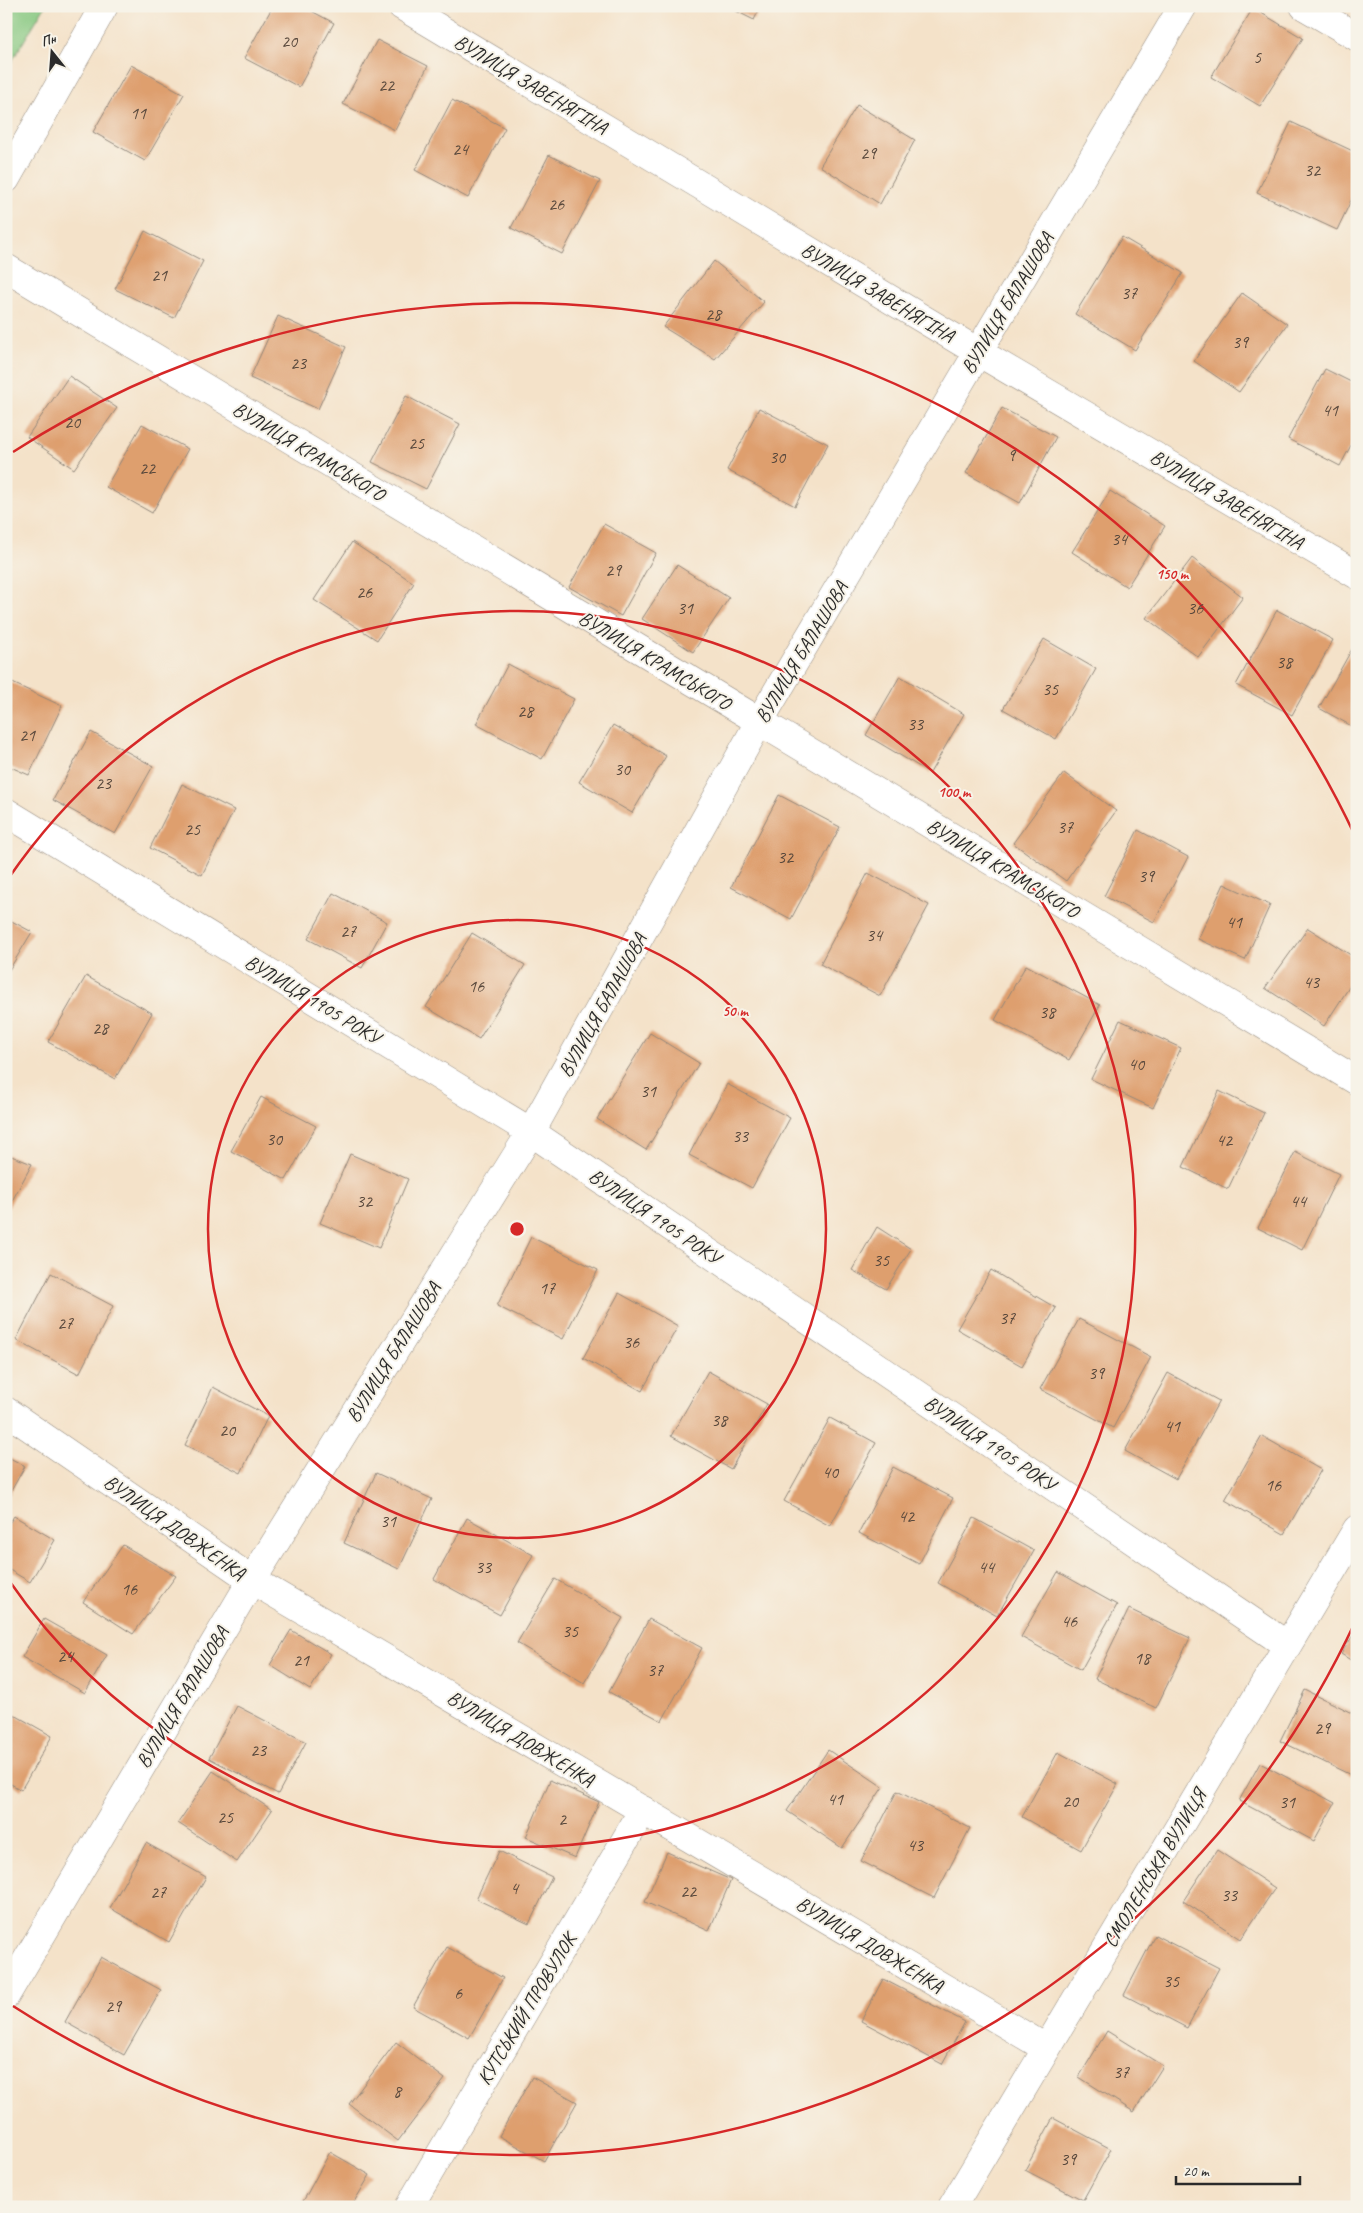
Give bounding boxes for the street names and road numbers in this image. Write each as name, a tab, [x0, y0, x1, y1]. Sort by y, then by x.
street label: ВУЛИЦЯ ЗАВЕНЯГІНА	[450, 29, 613, 140]
street label: ВУЛИЦЯ БАЛАШОВА	[955, 227, 1060, 378]
street label: ВУЛИЦЯ ЗАВЕНЯГІНА	[797, 237, 960, 348]
street label: ВУЛИЦЯ КРАМСЬКОГО	[228, 396, 391, 508]
street label: ВУЛИЦЯ ЗАВЕНЯГІНА	[1146, 444, 1309, 555]
street label: ВУЛИЦЯ БАЛАШОВА	[749, 576, 854, 727]
street label: ВУЛИЦЯ КРАМСЬКОГО	[574, 605, 737, 717]
street label: ВУЛИЦЯ КРАМСЬКОГО	[922, 813, 1085, 925]
street label: ВУЛИЦЯ БАЛАШОВА	[553, 928, 653, 1081]
street label: ВУЛИЦЯ 1905 РОКУ	[240, 949, 387, 1051]
street label: ВУЛИЦЯ 1905 РОКУ	[584, 1163, 728, 1271]
street label: ВУЛИЦЯ БАЛАШОВА	[340, 1277, 447, 1427]
street label: ВУЛИЦЯ 1905 РОКУ	[919, 1390, 1063, 1498]
street label: ВУЛИЦЯ ДОВЖЕНКА	[99, 1469, 251, 1586]
street label: ВУЛИЦЯ БАЛАШОВА	[130, 1621, 235, 1772]
street label: ВУЛИЦЯ ДОВЖЕНКА	[443, 1685, 600, 1793]
street label: СМОЛЕНСЬКА ВУЛИЦЯ	[1097, 1782, 1213, 1952]
street label: ВУЛИЦЯ ДОВЖЕНКА	[792, 1891, 949, 1999]
street label: КУТСЬКИЙ ПРОВУЛОК	[471, 1926, 583, 2089]

